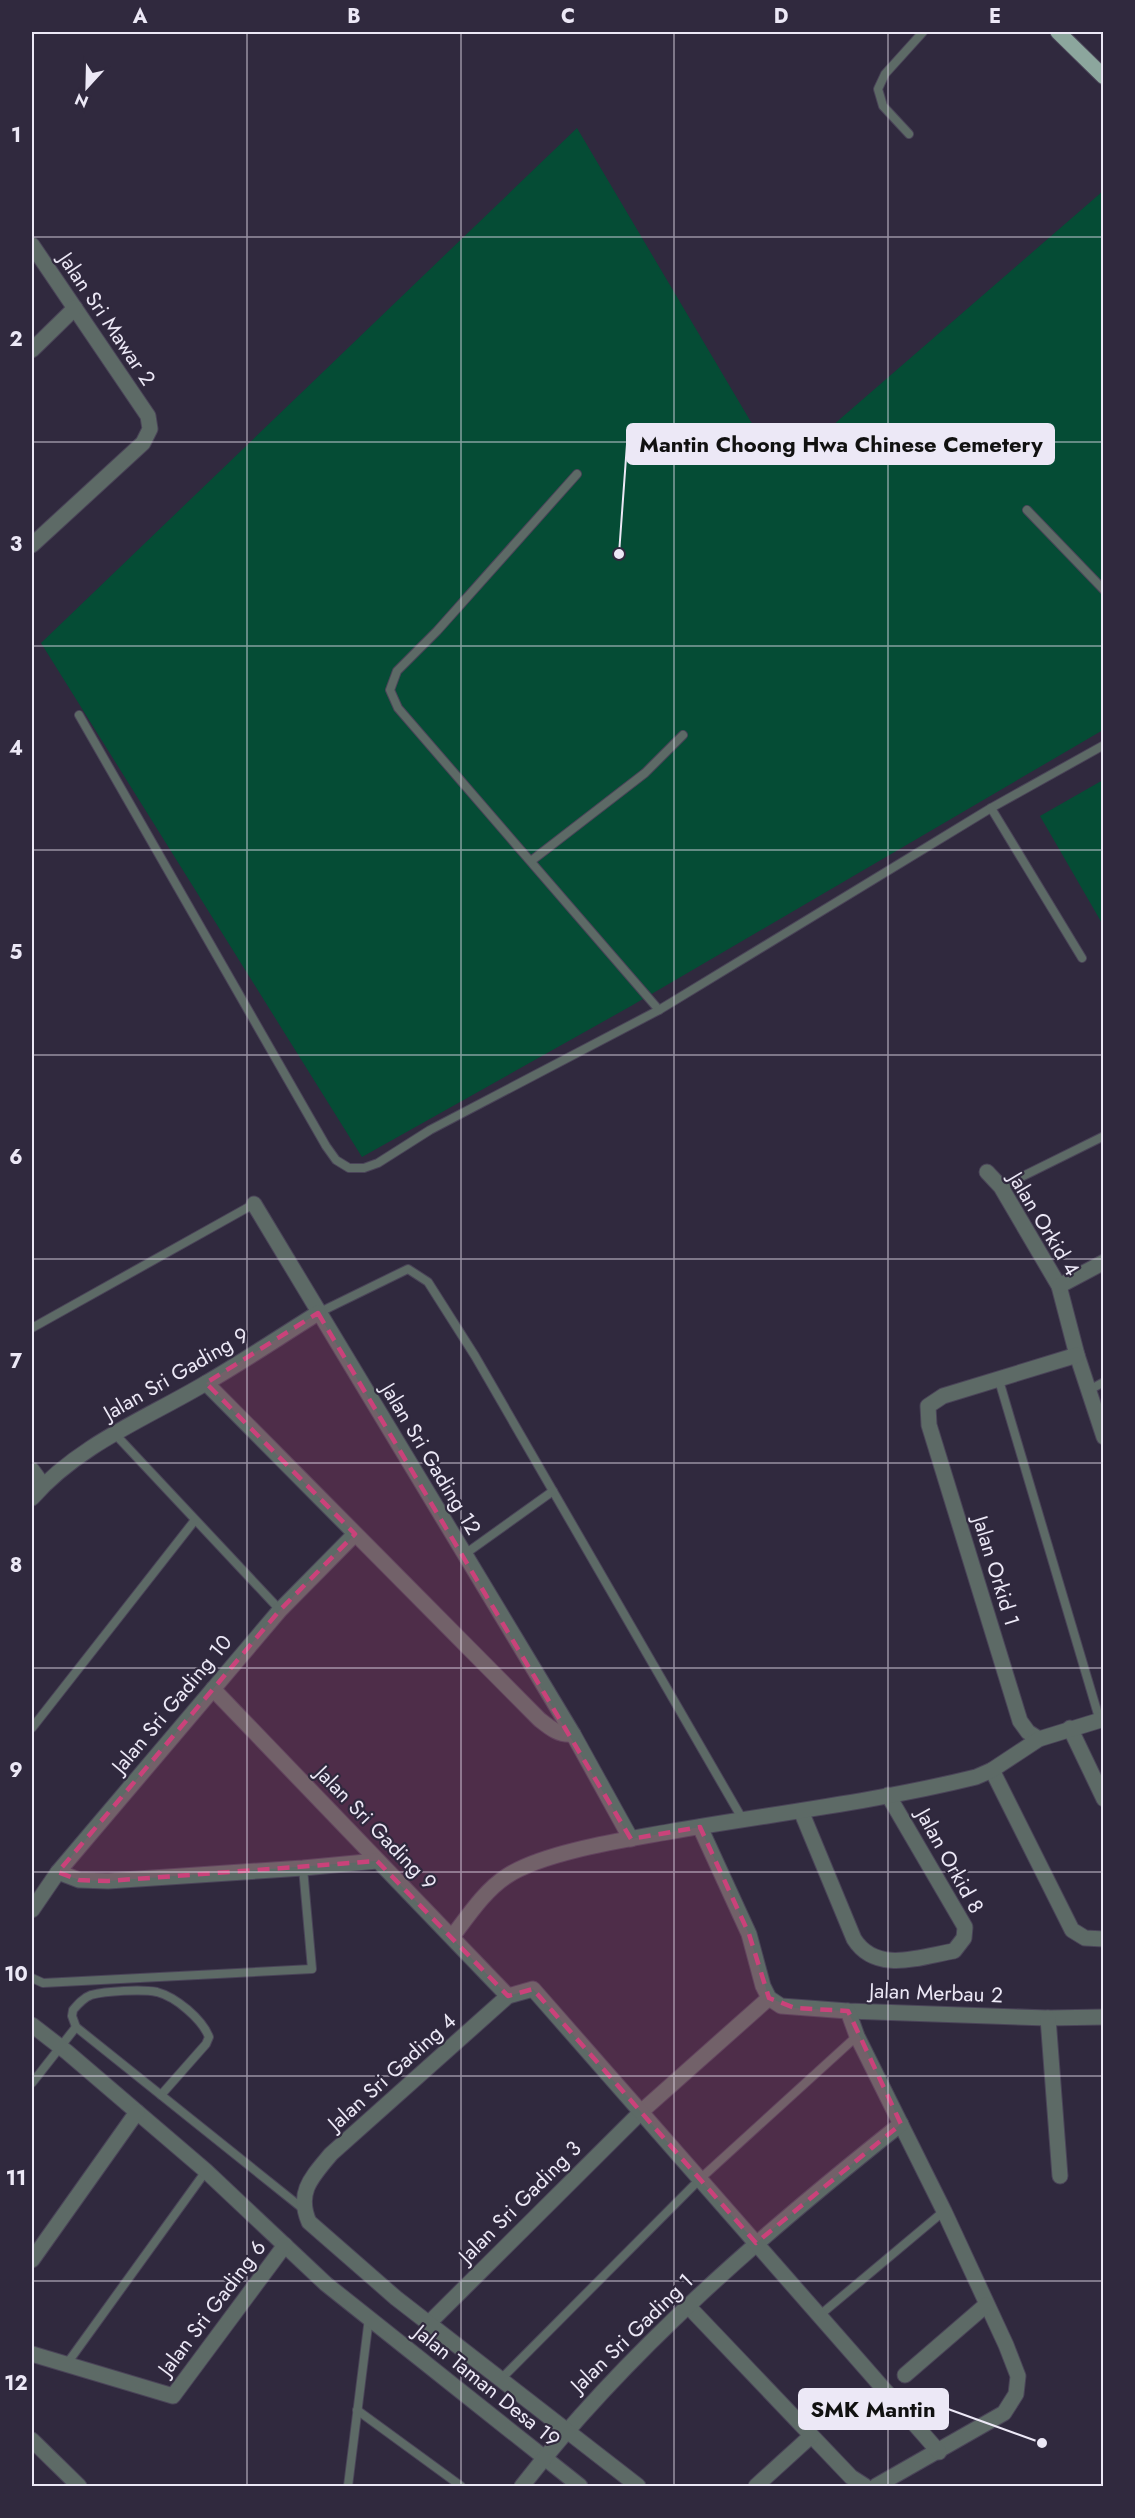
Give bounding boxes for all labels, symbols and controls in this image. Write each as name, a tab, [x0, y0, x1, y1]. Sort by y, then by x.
text: A	[132, 2, 148, 31]
text: B	[347, 2, 361, 31]
text: C	[561, 2, 575, 31]
text: D	[774, 2, 788, 31]
text: E	[989, 2, 1001, 31]
north arrow	[57, 57, 117, 117]
text: N	[71, 87, 92, 113]
text: 1	[11, 121, 21, 150]
street label: Jalan Sri Mawar 2	[50, 244, 163, 392]
text: 2	[9, 325, 23, 354]
callout: Mantin Choong Hwa Chinese Cemetery	[627, 424, 1054, 464]
text: Mantin Choong Hwa Chinese Cemetery	[639, 428, 1043, 460]
text: 3	[10, 530, 22, 559]
text: 4	[9, 734, 23, 763]
text: 5	[10, 938, 23, 967]
text: 6	[9, 1143, 23, 1172]
street label: Jalan Orkid 4	[1000, 1164, 1087, 1282]
street label: Jalan Sri Gading 9	[95, 1320, 254, 1429]
text: 7	[10, 1347, 23, 1376]
street label: Jalan Sri Gading 12	[372, 1375, 488, 1541]
street label: Jalan Orkid 1	[964, 1509, 1027, 1630]
text: 8	[10, 1551, 22, 1580]
street label: Jalan Sri Gading 10	[103, 1628, 239, 1782]
text: 9	[9, 1756, 23, 1785]
street label: Jalan Sri Gading 9	[306, 1757, 443, 1897]
street label: Jalan Orkid 8	[907, 1801, 991, 1919]
text: 10	[4, 1960, 28, 1989]
street label: Jalan Merbau 2	[866, 1976, 1003, 2010]
street label: Jalan Sri Gading 4	[319, 2006, 463, 2140]
street label: Jalan Sri Gading 3	[450, 2134, 588, 2272]
text: 11	[6, 2164, 26, 2193]
street label: Jalan Sri Gading 6	[149, 2234, 273, 2385]
street label: Jalan Sri Gading 1	[562, 2266, 700, 2402]
street label: Jalan Taman Desa 19	[405, 2316, 567, 2454]
text: 12	[4, 2369, 28, 2398]
callout: SMK Mantin	[799, 2389, 948, 2429]
text: SMK Mantin	[810, 2393, 936, 2425]

